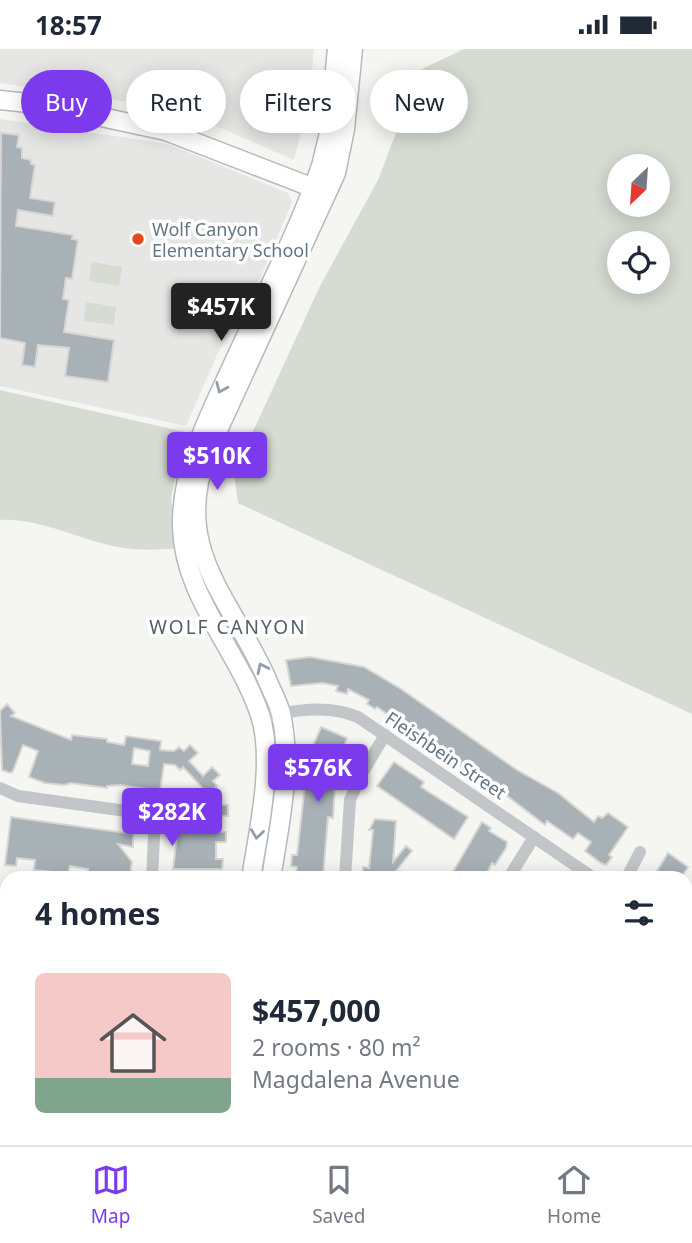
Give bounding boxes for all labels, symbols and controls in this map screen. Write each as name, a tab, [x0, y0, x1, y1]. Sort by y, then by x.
text: 18:57	[35, 7, 102, 43]
chip: Buy	[21, 70, 112, 133]
chip: Rent	[126, 70, 226, 133]
chip: Filters	[240, 70, 356, 133]
chip: New	[370, 70, 468, 133]
north arrow	[607, 154, 670, 217]
map controls	[607, 154, 670, 294]
place label: Wolf Canyon Elementary School	[152, 217, 309, 262]
marker: Wolf Canyon Elementary School	[130, 231, 146, 247]
button: locate	[607, 231, 670, 294]
pin: $457K	[172, 283, 270, 343]
text: $457K	[187, 290, 255, 322]
one-way arrow	[215, 381, 229, 394]
pin: $510K	[168, 433, 266, 492]
text: $510K	[183, 439, 251, 471]
district label: WOLF CANYON	[149, 614, 307, 640]
one-way arrow	[256, 663, 270, 675]
street label: Fleishbein Street	[381, 706, 511, 804]
pin: $576K	[269, 745, 367, 804]
text: $576K	[284, 751, 352, 783]
pin: $282K	[123, 789, 221, 848]
text: $282K	[138, 795, 206, 827]
one-way arrow	[250, 828, 265, 840]
text: 4 homes	[35, 893, 160, 934]
icon: filters	[620, 894, 658, 932]
text: $457,000	[252, 990, 381, 1031]
icon: home	[91, 1001, 175, 1085]
text: 2 rooms · 80 m²	[252, 1031, 421, 1063]
text: Magdalena Avenue	[252, 1063, 460, 1095]
tab: Map	[91, 1161, 130, 1229]
tab: Saved	[312, 1161, 365, 1229]
tab: Home	[547, 1161, 601, 1229]

